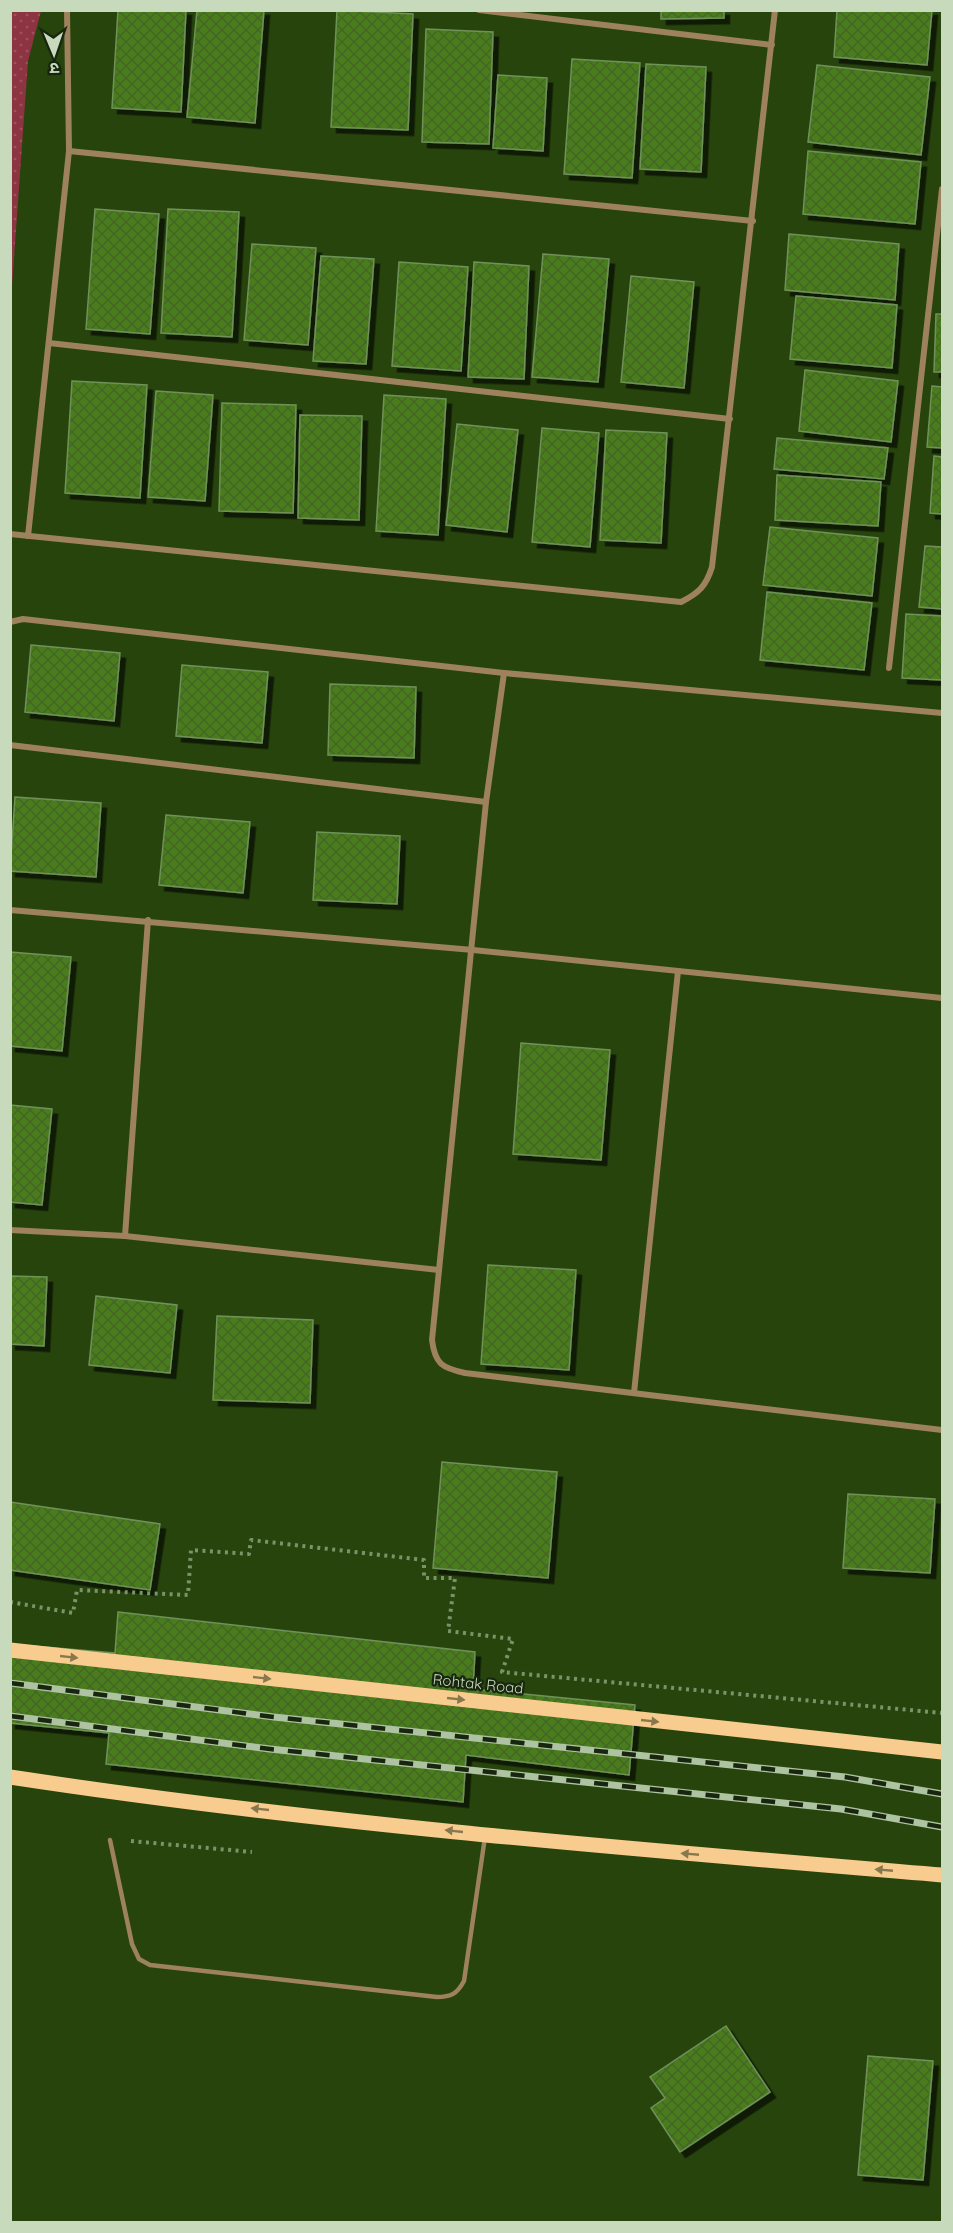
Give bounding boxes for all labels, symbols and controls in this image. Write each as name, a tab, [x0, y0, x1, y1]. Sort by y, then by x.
north arrow	[24, 24, 84, 84]
text: उ	[49, 59, 60, 79]
one-way arrow	[59, 1652, 78, 1662]
street label: Rohtak Road	[432, 1669, 524, 1698]
one-way arrow	[253, 1673, 272, 1683]
one-way arrow	[447, 1695, 466, 1704]
one-way arrow	[641, 1716, 660, 1726]
one-way arrow	[251, 1804, 270, 1814]
one-way arrow	[444, 1826, 463, 1835]
one-way arrow	[680, 1849, 699, 1859]
one-way arrow	[875, 1865, 894, 1875]

